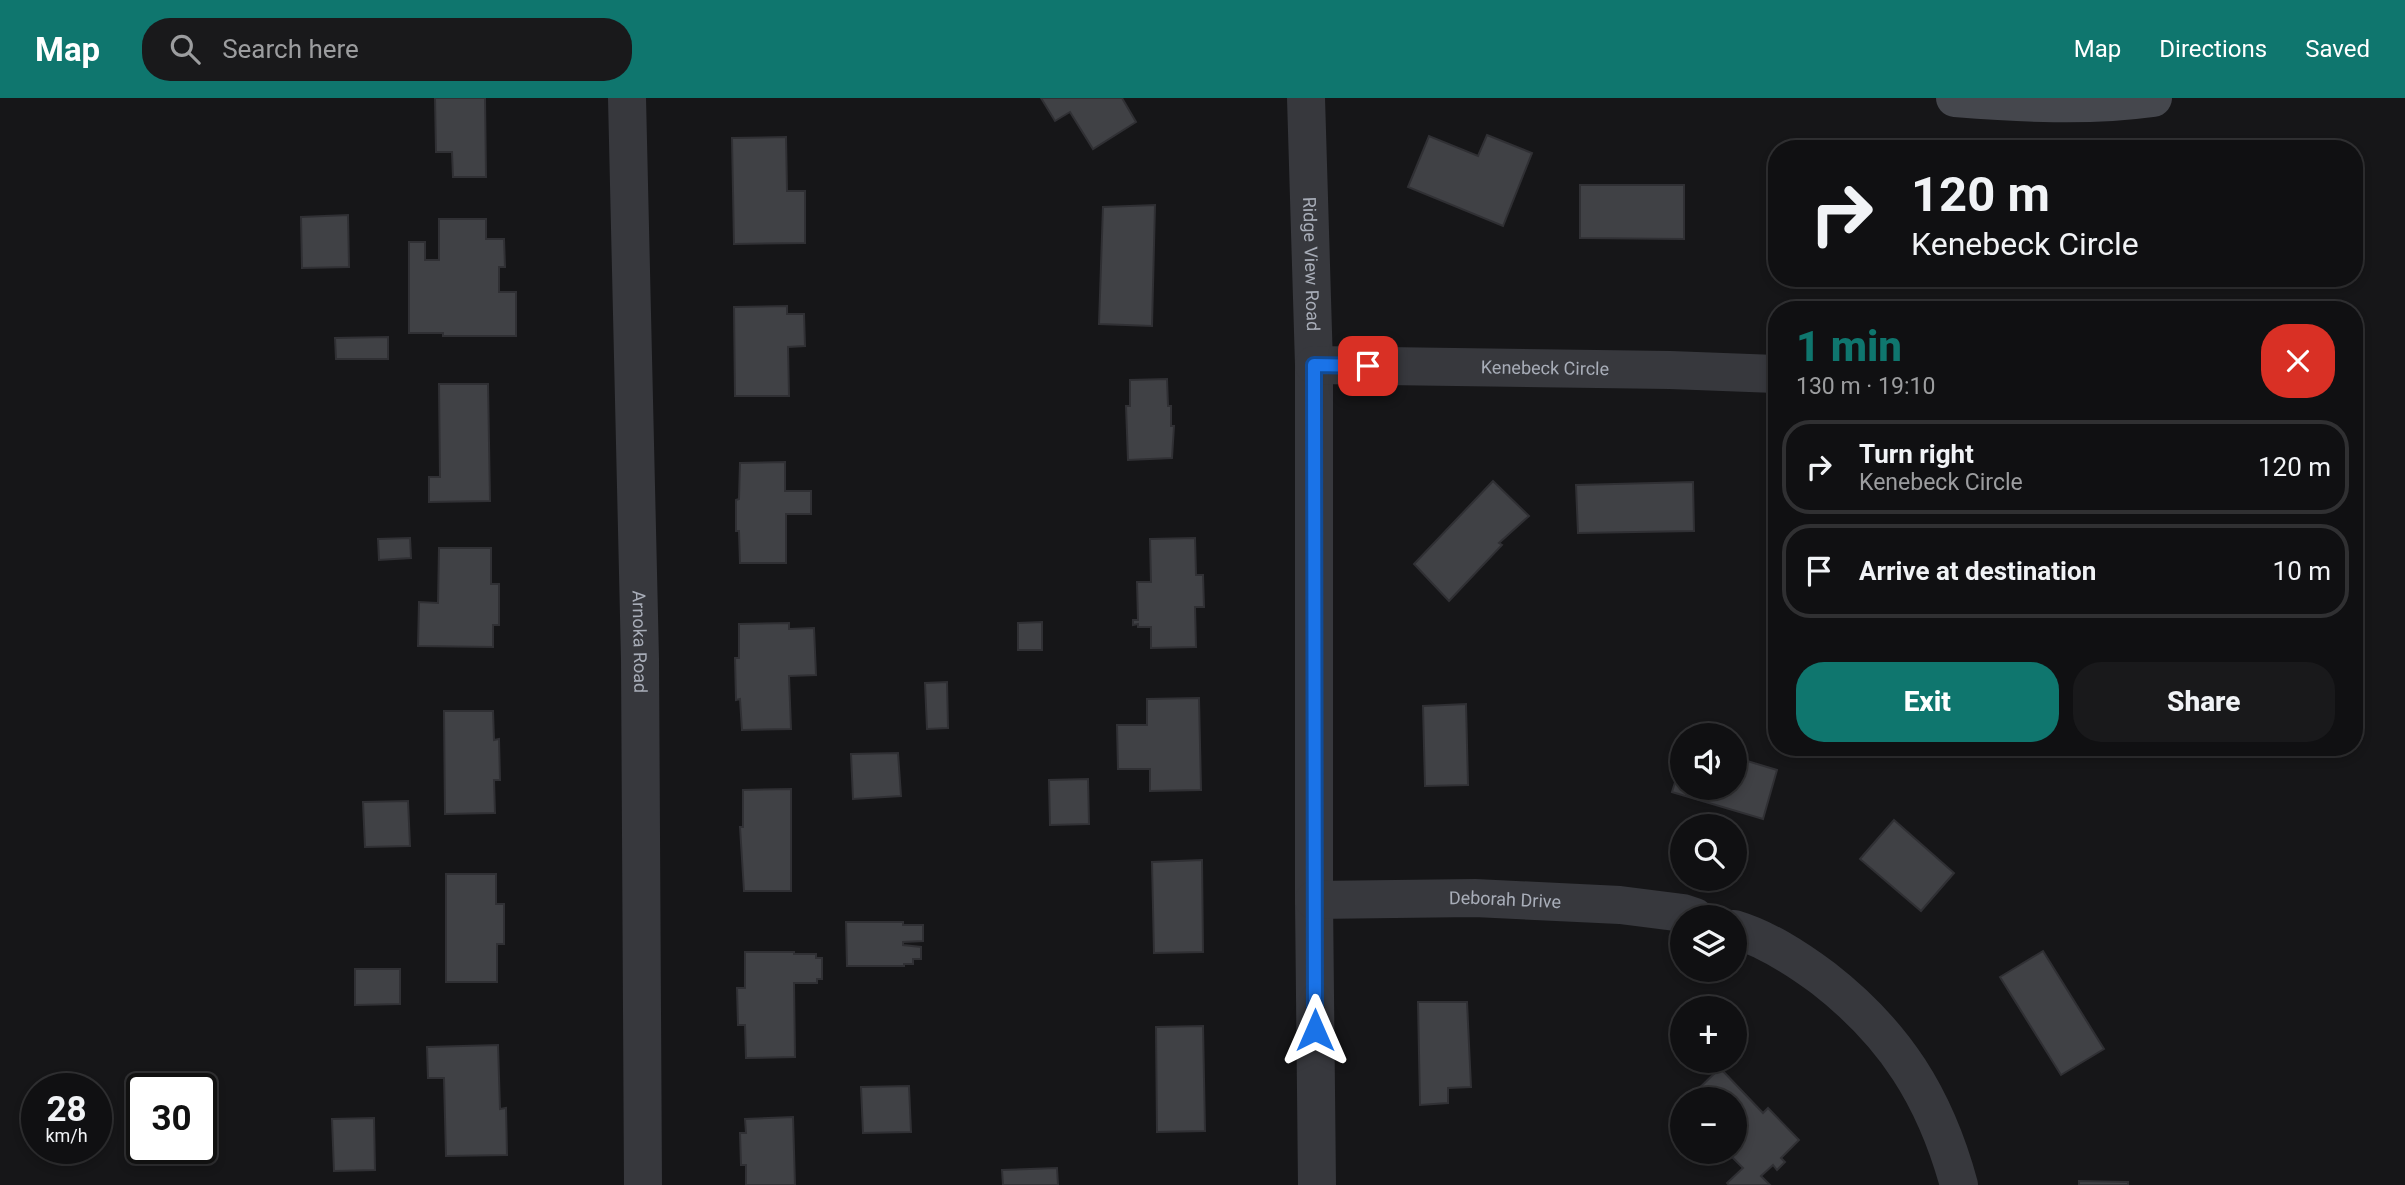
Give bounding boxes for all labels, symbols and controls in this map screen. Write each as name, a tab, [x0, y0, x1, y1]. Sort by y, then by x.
search box	[142, 18, 632, 81]
text: Map	[35, 30, 100, 69]
icon: search	[166, 30, 204, 68]
text: Search here	[222, 34, 359, 64]
text: Map	[2074, 35, 2121, 63]
text: Directions	[2159, 35, 2267, 63]
text: Saved	[2305, 35, 2370, 63]
text: 120 m	[1911, 166, 2050, 223]
icon: right	[1796, 168, 1887, 259]
street label: Ridge View Road	[1299, 196, 1324, 331]
text: Kenebeck Circle	[1911, 225, 2139, 263]
text: 1 min	[1796, 322, 1902, 371]
button: close	[2261, 324, 2335, 398]
pin	[1338, 336, 1398, 396]
icon: arrive	[1349, 347, 1387, 385]
street label: Kenebeck Circle	[1481, 356, 1609, 379]
text: 130 m · 19:10	[1796, 373, 1935, 400]
text: Turn right	[1859, 439, 1974, 469]
icon: right	[1800, 448, 1838, 486]
text: 120 m	[2258, 452, 2331, 482]
text: Kenebeck Circle	[1859, 469, 2023, 496]
icon: arrive	[1800, 552, 1838, 590]
text: Arrive at destination	[1859, 556, 2096, 586]
text: 10 m	[2273, 556, 2331, 586]
street label: Arnoka Road	[628, 590, 651, 693]
button: Exit	[1796, 662, 2059, 742]
button: Share	[2073, 662, 2335, 742]
map controls	[1670, 723, 1747, 1164]
button: sound	[1670, 723, 1747, 800]
button: search	[1670, 814, 1747, 891]
street label: Deborah Drive	[1449, 887, 1561, 912]
button: layers	[1670, 905, 1747, 982]
position arrow	[1278, 993, 1352, 1067]
button: +	[1670, 996, 1747, 1073]
speed limit sign: 30	[126, 1073, 217, 1164]
button: −	[1670, 1087, 1747, 1164]
text: 28	[46, 1089, 87, 1130]
text: km/h	[45, 1125, 88, 1146]

